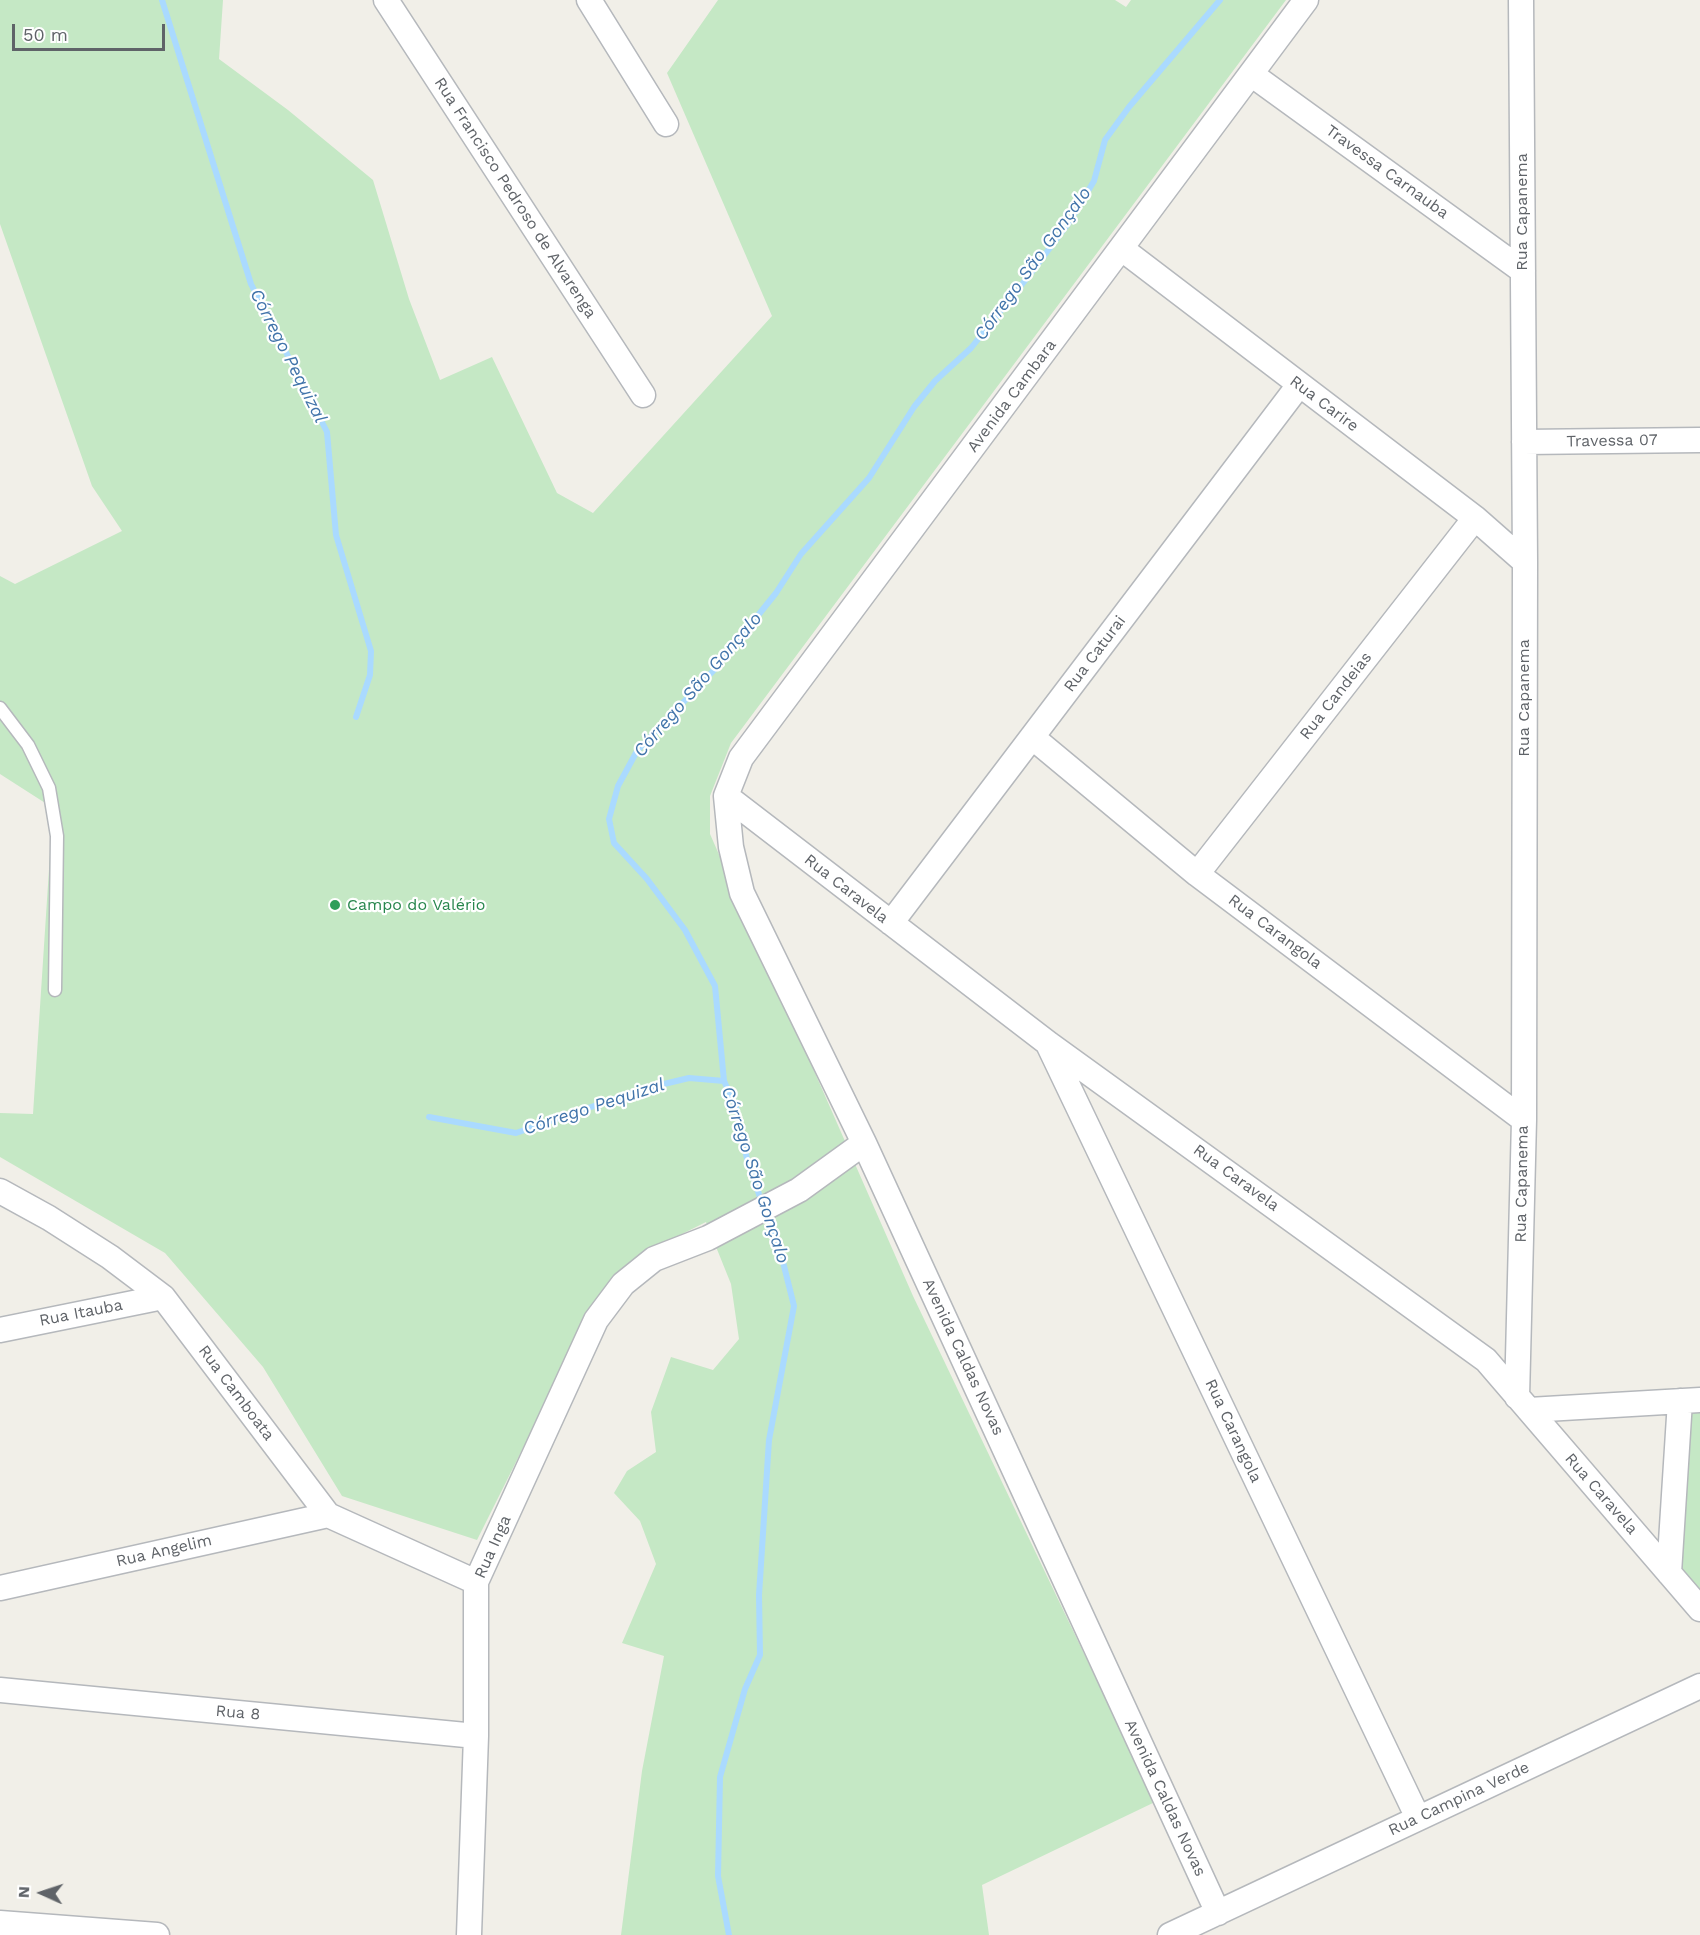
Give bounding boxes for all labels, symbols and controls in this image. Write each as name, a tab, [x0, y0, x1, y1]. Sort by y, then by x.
scale bar	[15, 12, 168, 50]
text: 50 m	[23, 24, 68, 45]
street label: Rua Francisco Pedroso de Alvarenga	[430, 74, 600, 322]
street label: Travessa Carnauba	[1322, 121, 1452, 223]
street label: Rua Capanema	[1512, 153, 1532, 271]
water label: Córrego São Gonçalo	[970, 183, 1096, 345]
water label: Córrego Pequizal	[245, 285, 331, 427]
street label: Avenida Cambara	[963, 336, 1061, 456]
street label: Rua Carire	[1286, 372, 1362, 436]
street label: Travessa 07	[1566, 431, 1658, 451]
water label: Córrego São Gonçalo	[629, 608, 767, 762]
street label: Rua Caturai	[1060, 612, 1130, 696]
street label: Rua Capanema	[1514, 639, 1534, 757]
street label: Rua Candeias	[1296, 648, 1376, 744]
street label: Rua Caravela	[800, 850, 892, 928]
street label: Rua Carangola	[1224, 891, 1326, 973]
place label: Campo do Valério	[347, 895, 485, 915]
marker: Campo do Valério	[328, 898, 342, 912]
water label: Córrego Pequizal	[521, 1074, 667, 1140]
water label: Córrego São Gonçalo	[716, 1084, 794, 1266]
street label: Rua Capanema	[1511, 1125, 1533, 1243]
street label: Rua Caravela	[1189, 1140, 1283, 1216]
street label: Avenida Caldas Novas	[918, 1275, 1008, 1439]
street label: Rua Itauba	[38, 1296, 124, 1330]
street label: Rua Camboata	[194, 1342, 278, 1444]
street label: Rua Carangola	[1201, 1376, 1265, 1486]
street label: Rua Caravela	[1560, 1449, 1642, 1539]
street label: Rua Inga	[471, 1513, 515, 1581]
street label: Rua Angelim	[114, 1531, 214, 1571]
street label: Rua 8	[215, 1701, 261, 1725]
street label: Avenida Caldas Novas	[1120, 1716, 1210, 1880]
street label: Rua Campina Verde	[1386, 1758, 1532, 1840]
north arrow	[12, 1863, 72, 1923]
text: N	[14, 1886, 33, 1898]

